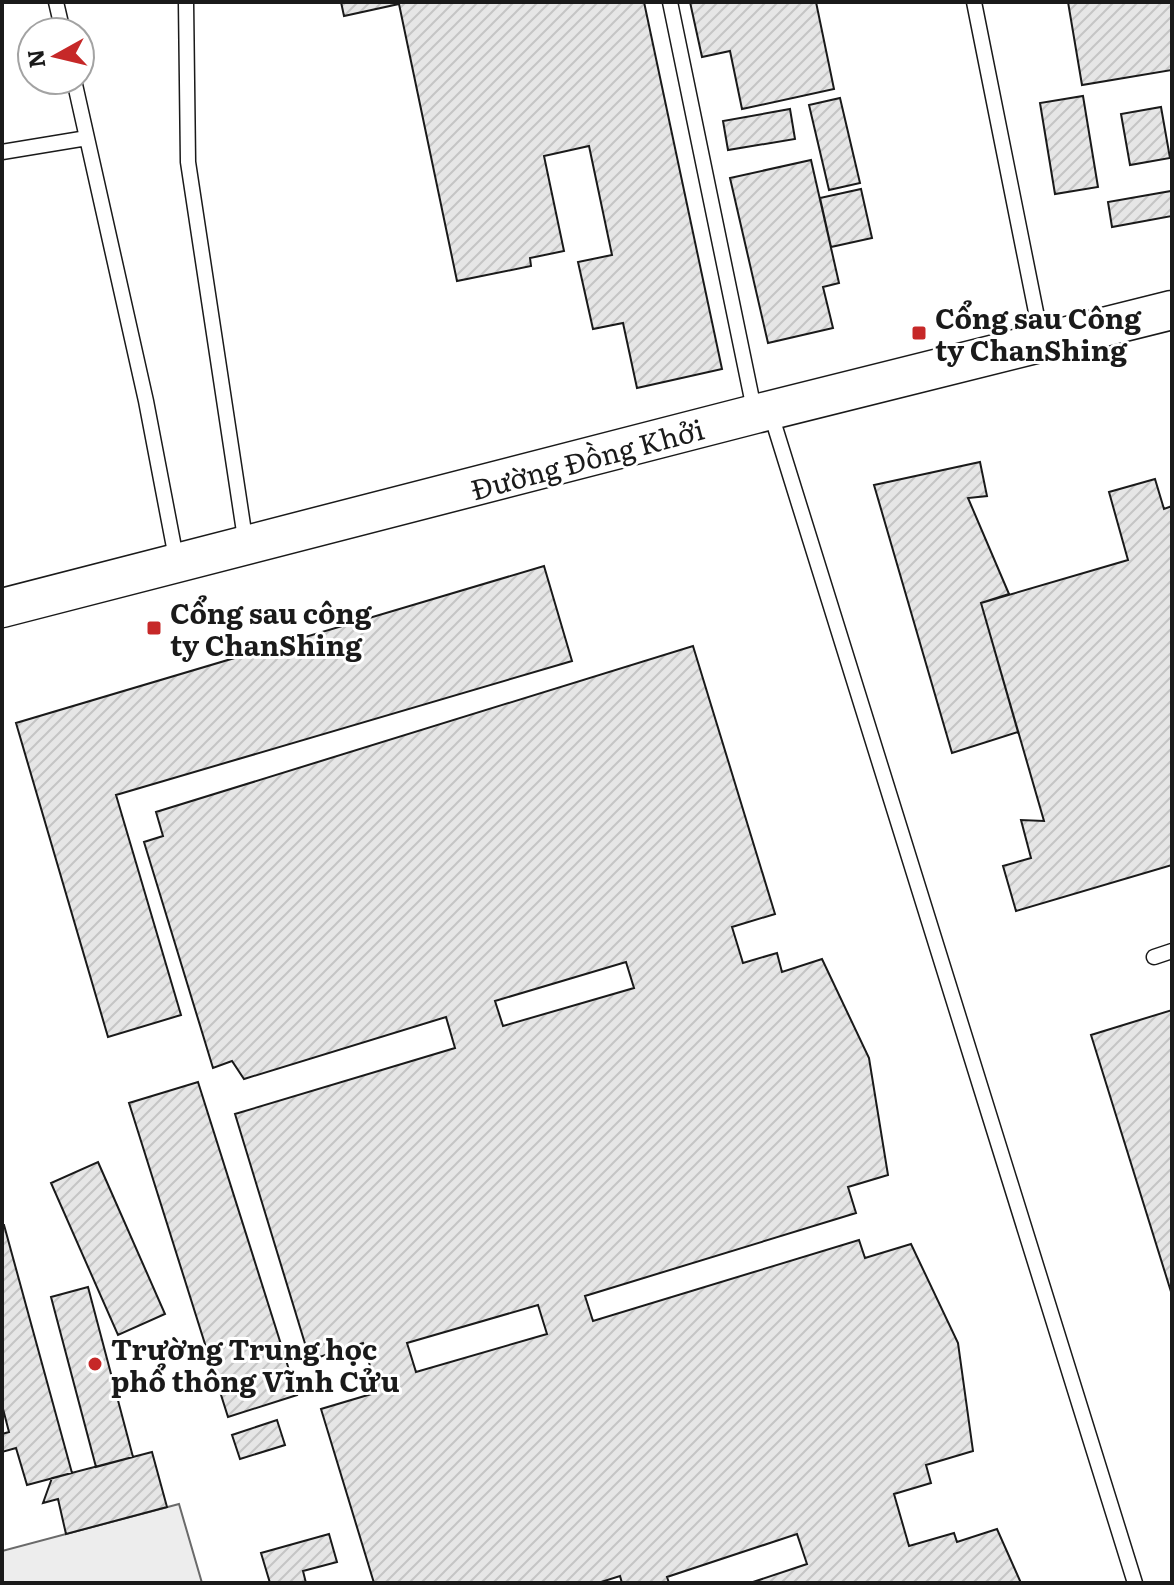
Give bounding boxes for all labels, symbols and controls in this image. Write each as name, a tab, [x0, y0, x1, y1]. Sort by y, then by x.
north arrow	[16, 16, 96, 96]
text: N	[17, 48, 52, 70]
place label: Cổng sau Công ty ChanShing	[935, 296, 1142, 370]
marker: Cổng sau Công ty ChanShing	[910, 324, 928, 342]
street label: Đường Đồng Khởi	[466, 407, 708, 509]
place label: Cổng sau công ty ChanShing	[170, 591, 373, 665]
marker: Cổng sau công ty ChanShing	[145, 619, 163, 637]
place label: Trường Trung học phổ thông Vĩnh Cửu	[111, 1327, 400, 1401]
marker: Trường Trung học phổ thông Vĩnh Cửu	[86, 1355, 104, 1373]

